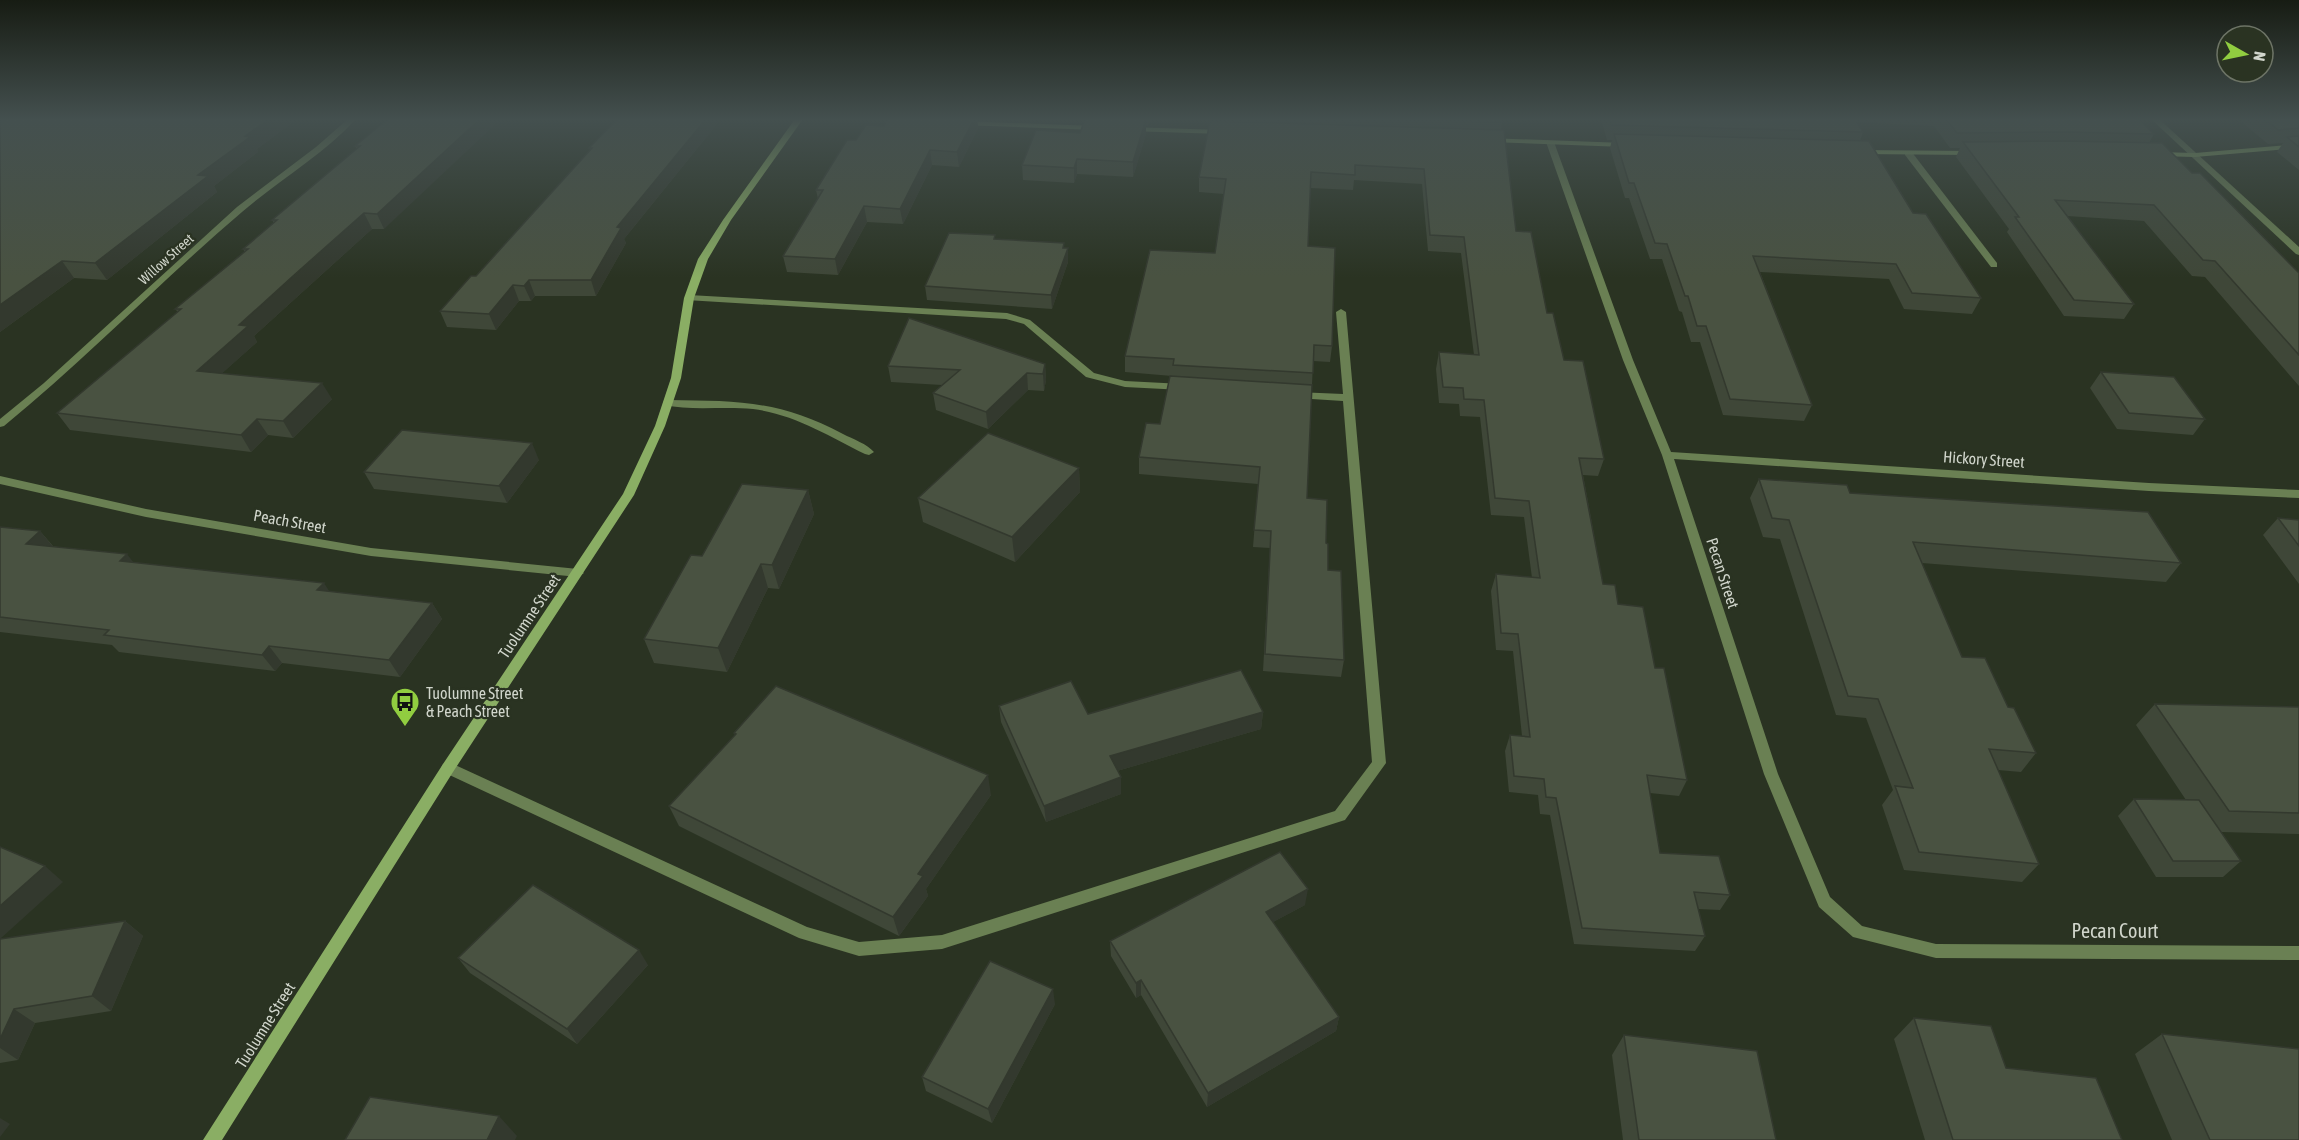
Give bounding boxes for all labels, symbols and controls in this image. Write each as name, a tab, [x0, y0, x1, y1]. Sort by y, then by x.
north arrow	[2215, 24, 2275, 84]
text: N	[2250, 50, 2269, 62]
street label: Willow Street	[135, 230, 197, 288]
street label: Hickory Street	[1943, 447, 2026, 472]
street label: Peach Street	[252, 506, 328, 536]
street label: Pecan Street	[1703, 535, 1743, 611]
street label: Tuolumne Street	[494, 570, 564, 661]
place label: Tuolumne Street & Peach Street	[426, 684, 524, 720]
bus stop icon: Tuolumne Street & Peach Street	[389, 686, 421, 728]
street label: Pecan Court	[2071, 919, 2159, 942]
street label: Tuolumne Street	[232, 979, 299, 1071]

